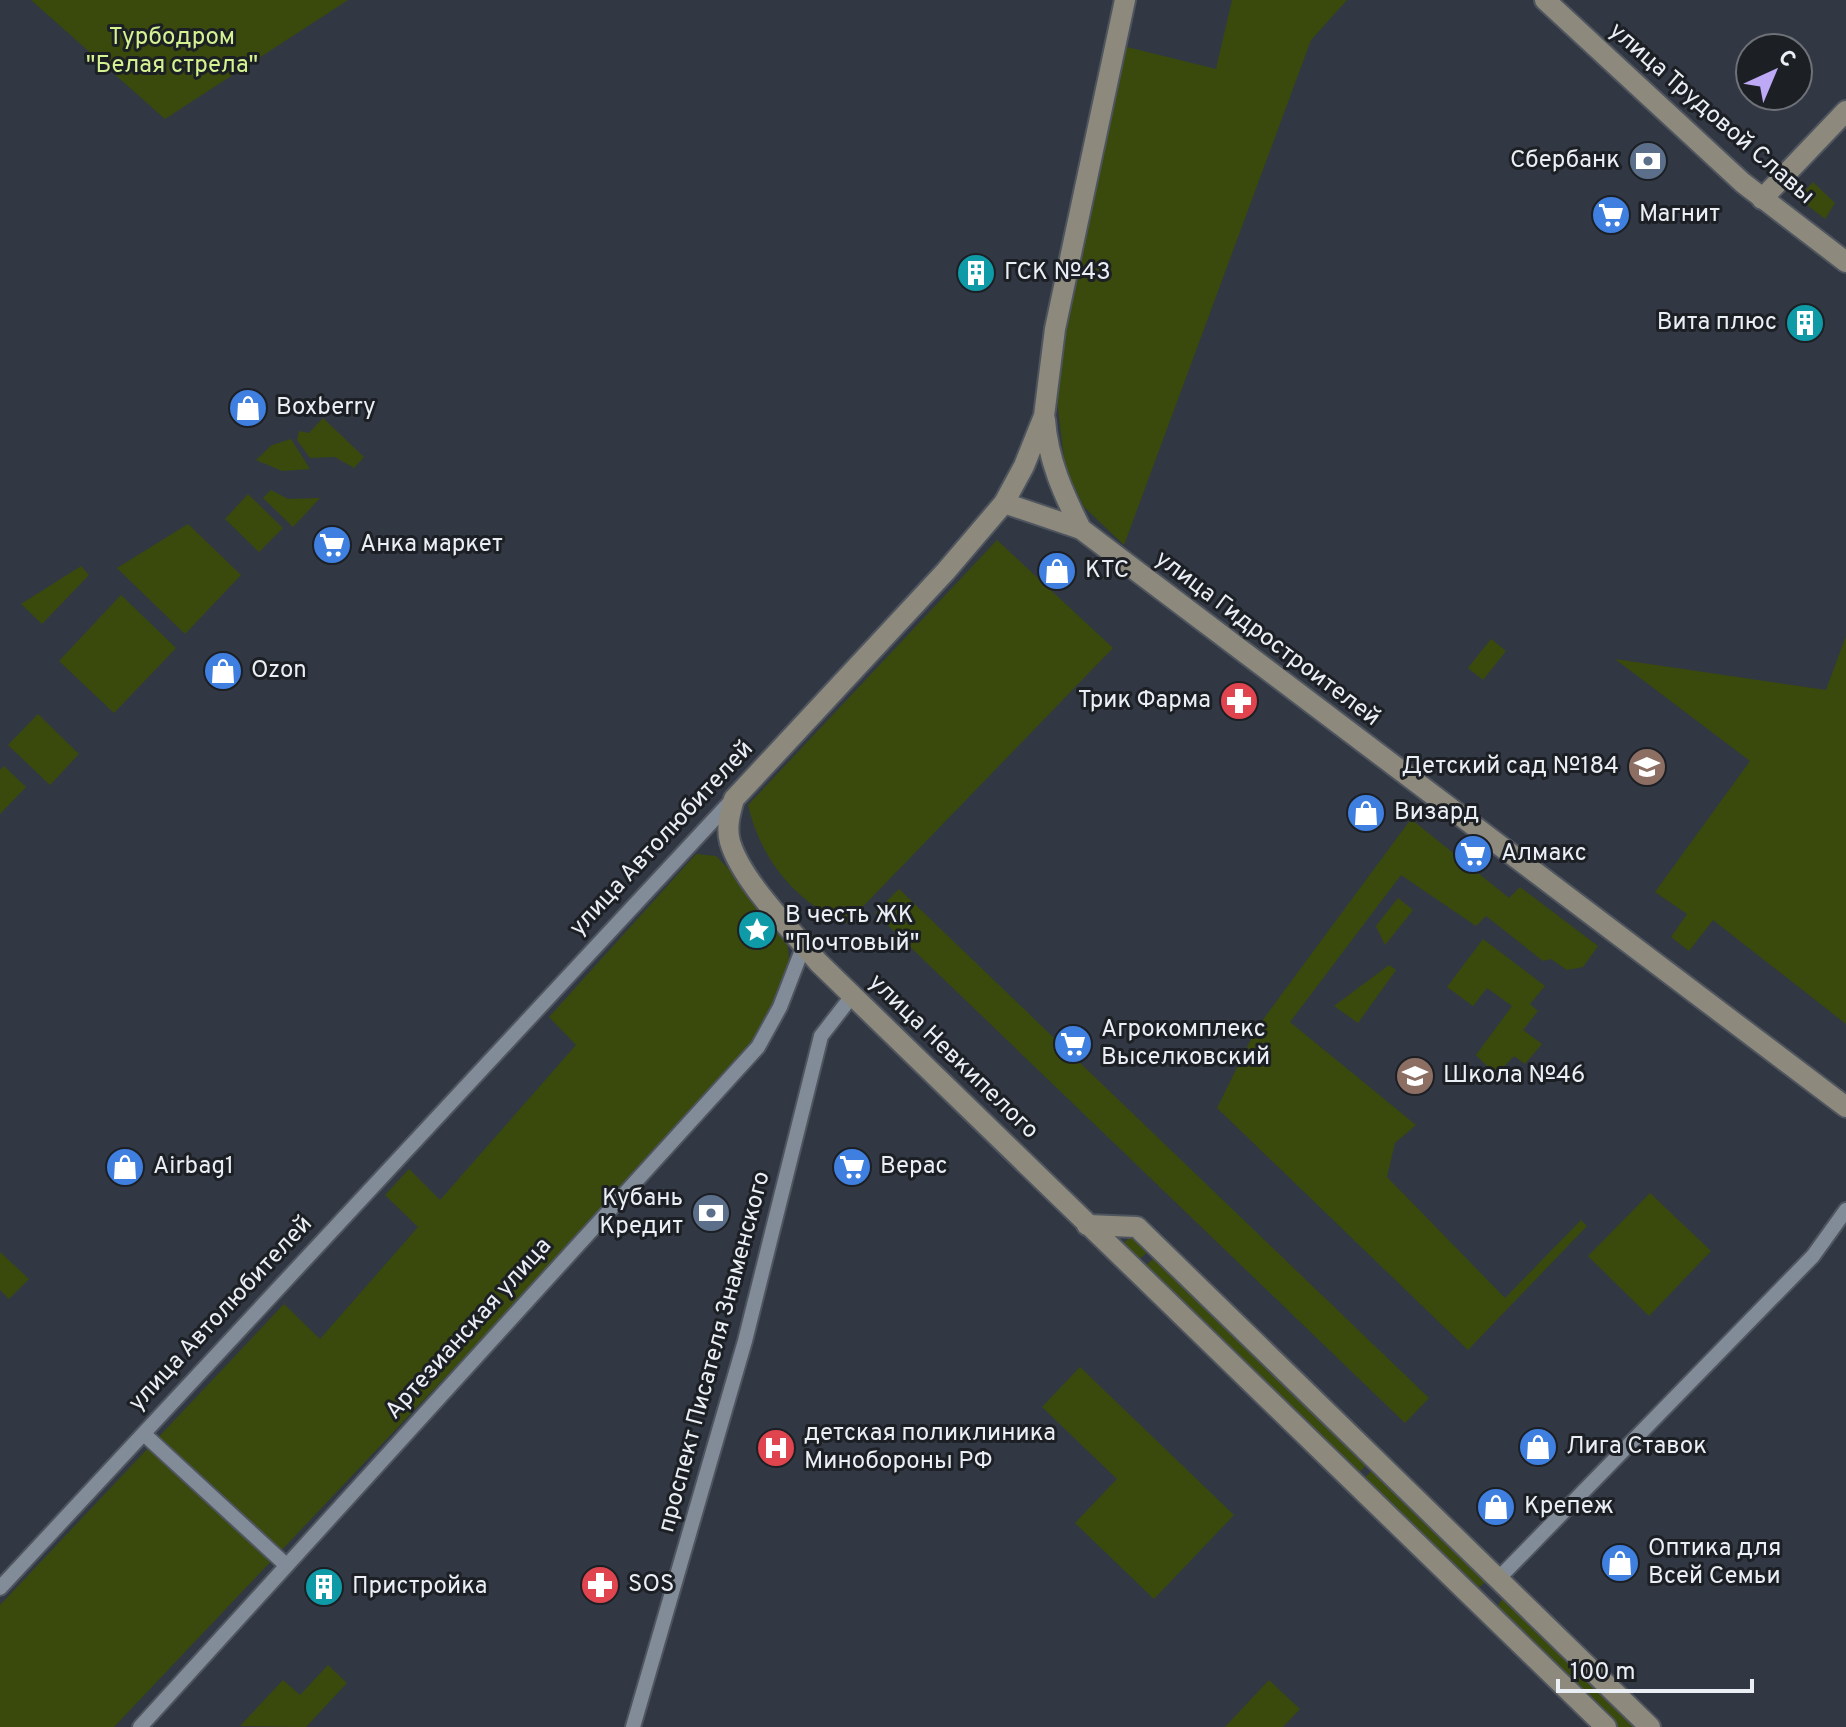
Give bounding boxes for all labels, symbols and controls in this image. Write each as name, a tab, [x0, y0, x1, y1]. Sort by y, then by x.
street label: улица Трудовой Славы	[1602, 17, 1820, 211]
park label: Турбодром "Белая стрела"	[86, 23, 258, 81]
north arrow	[1734, 32, 1814, 112]
bank icon: Сбербанк	[1627, 140, 1669, 182]
place label: Сбербанк	[1510, 146, 1620, 176]
supermarket icon: Магнит	[1590, 194, 1632, 236]
place label: Магнит	[1639, 200, 1720, 230]
building icon: ГСК №43	[955, 252, 997, 294]
place label: ГСК №43	[1004, 258, 1111, 288]
building icon: Вита плюс	[1784, 302, 1826, 344]
place label: Вита плюс	[1657, 308, 1777, 338]
shop icon: Boxberry	[227, 387, 269, 429]
place label: Boxberry	[276, 393, 376, 423]
supermarket icon: Анка маркет	[311, 524, 353, 566]
place label: Анка маркет	[360, 530, 503, 560]
street label: улица Гидростроителей	[1148, 544, 1386, 734]
shop icon: КТС	[1036, 550, 1078, 592]
place label: КТС	[1085, 556, 1129, 586]
shop icon: Ozon	[202, 650, 244, 692]
place label: Ozon	[251, 656, 307, 686]
pharmacy icon: Трик Фарма	[1218, 680, 1260, 722]
place label: Трик Фарма	[1078, 686, 1211, 716]
street label: улица Автолюбителей	[564, 735, 760, 943]
school or university icon: Детский сад №184	[1626, 746, 1668, 788]
place label: Детский сад №184	[1401, 752, 1619, 782]
shop icon: Визард	[1345, 792, 1387, 834]
place label: Визард	[1394, 798, 1479, 828]
supermarket icon: Алмакс	[1452, 833, 1494, 875]
place label: Алмакс	[1501, 839, 1587, 869]
place label: В честь ЖК "Почтовый"	[785, 901, 919, 959]
place icon: В честь ЖК "Почтовый"	[736, 909, 778, 951]
street label: улица Невкипелого	[862, 968, 1044, 1146]
place label: Агрокомплекс Выселковский	[1101, 1015, 1270, 1073]
supermarket icon: Агрокомплекс Выселковский	[1052, 1023, 1094, 1065]
school or university icon: Школа №46	[1394, 1055, 1436, 1097]
place label: Школа №46	[1443, 1061, 1585, 1091]
shop icon: Airbag1	[104, 1146, 146, 1188]
supermarket icon: Верас	[831, 1146, 873, 1188]
place label: Airbag1	[153, 1152, 234, 1182]
place label: Верас	[880, 1152, 948, 1182]
street label: проспект Писателя Знаменского	[652, 1168, 778, 1536]
place label: Кубань Кредит	[599, 1184, 683, 1242]
bank icon: Кубань Кредит	[690, 1192, 732, 1234]
street label: улица Автолюбителей	[123, 1210, 319, 1418]
street label: Артезианская улица	[379, 1232, 559, 1426]
place label: детская поликлиника Минобороны РФ	[804, 1419, 1056, 1477]
shop icon: Лига Ставок	[1517, 1426, 1559, 1468]
hospital icon: детская поликлиника Минобороны РФ	[755, 1427, 797, 1469]
place label: Лига Ставок	[1566, 1432, 1707, 1462]
shop icon: Крепеж	[1475, 1486, 1517, 1528]
place label: Крепеж	[1524, 1492, 1614, 1522]
place label: Оптика для Всей Семьи	[1648, 1534, 1781, 1592]
shop icon: Оптика для Всей Семьи	[1599, 1542, 1641, 1584]
pharmacy icon: SOS	[579, 1564, 621, 1606]
building icon: Пристройка	[303, 1566, 345, 1608]
place label: SOS	[628, 1570, 674, 1600]
place label: Пристройка	[352, 1572, 487, 1602]
scale bar	[1558, 1643, 1752, 1693]
text: 100 m	[1570, 1658, 1636, 1688]

